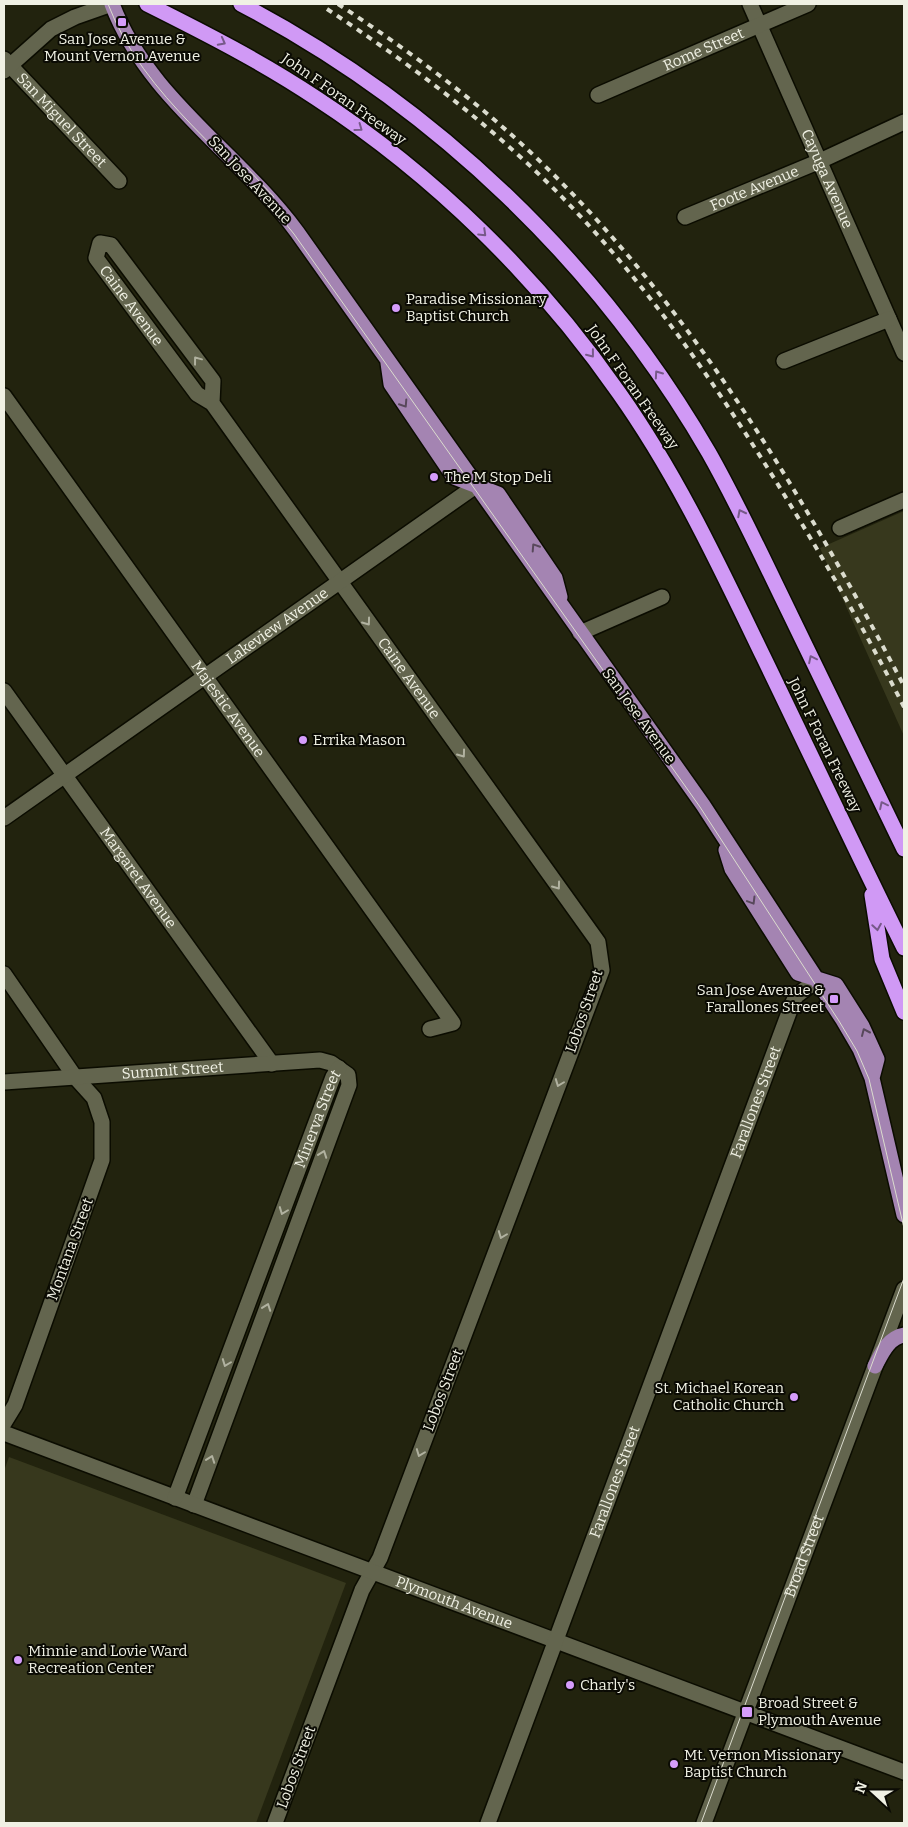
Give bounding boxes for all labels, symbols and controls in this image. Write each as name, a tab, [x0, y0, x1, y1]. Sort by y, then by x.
marker: San Jose Avenue & Mount Vernon Avenue	[116, 16, 128, 28]
street label: Rome Street	[660, 24, 747, 75]
place label: San Jose Avenue & Mount Vernon Avenue	[44, 30, 200, 65]
one-way arrow	[216, 36, 225, 46]
street label: John F Foran Freeway	[277, 49, 410, 149]
street label: San Miguel Street	[13, 69, 111, 171]
one-way arrow	[353, 122, 363, 131]
street label: Cayuga Avenue	[797, 126, 857, 231]
street label: San Jose Avenue	[205, 132, 295, 228]
street label: Foote Avenue	[707, 162, 801, 215]
one-way arrow	[477, 227, 486, 236]
street label: Caine Avenue	[96, 262, 167, 349]
place label: Paradise Missionary Baptist Church	[406, 290, 547, 325]
marker: Paradise Missionary Baptist Church	[390, 302, 402, 314]
street label: John F Foran Freeway	[583, 320, 683, 453]
one-way arrow	[585, 348, 594, 358]
one-way arrow	[194, 357, 202, 366]
one-way arrow	[655, 370, 664, 379]
one-way arrow	[398, 399, 408, 408]
place label: The M Stop Deli	[444, 468, 552, 486]
marker: The M Stop Deli	[428, 471, 440, 483]
one-way arrow	[737, 510, 747, 519]
one-way arrow	[532, 543, 541, 553]
street label: Lakeview Avenue	[223, 584, 331, 668]
one-way arrow	[361, 616, 370, 626]
street label: Caine Avenue	[374, 634, 444, 722]
one-way arrow	[808, 655, 818, 664]
street label: Majestic Avenue	[188, 657, 269, 761]
street label: San Jose Avenue	[598, 665, 680, 767]
street label: John F Foran Freeway	[784, 674, 866, 815]
place label: Errika Mason	[313, 731, 406, 749]
marker: Errika Mason	[297, 734, 309, 746]
one-way arrow	[456, 748, 465, 758]
one-way arrow	[879, 802, 889, 811]
street label: Margaret Avenue	[96, 824, 180, 932]
one-way arrow	[551, 880, 560, 890]
one-way arrow	[745, 896, 755, 905]
one-way arrow	[872, 922, 882, 931]
street label: Lobos Street	[561, 967, 607, 1055]
place label: San Jose Avenue & Farallones Street	[697, 981, 825, 1016]
marker: San Jose Avenue & Farallones Street	[828, 993, 840, 1005]
one-way arrow	[861, 1028, 872, 1037]
street label: Farallones Street	[727, 1043, 785, 1161]
street label: Summit Street	[121, 1058, 225, 1083]
street label: Minerva Street	[291, 1066, 345, 1170]
one-way arrow	[555, 1078, 565, 1087]
one-way arrow	[317, 1150, 327, 1159]
street label: Montana Street	[43, 1195, 97, 1303]
one-way arrow	[279, 1206, 289, 1215]
one-way arrow	[498, 1230, 508, 1239]
one-way arrow	[261, 1303, 271, 1312]
street label: Lobos Street	[419, 1346, 467, 1434]
one-way arrow	[222, 1358, 232, 1367]
place label: St. Michael Korean Catholic Church	[654, 1379, 785, 1414]
marker: St. Michael Korean Catholic Church	[788, 1391, 800, 1403]
street label: Farallones Street	[586, 1423, 644, 1540]
one-way arrow	[416, 1448, 426, 1457]
one-way arrow	[205, 1455, 215, 1464]
street label: Broad Street	[780, 1512, 828, 1600]
street label: Plymouth Avenue	[393, 1572, 515, 1633]
place label: Minnie and Lovie Ward Recreation Center	[28, 1642, 188, 1677]
marker: Minnie and Lovie Ward Recreation Center	[12, 1654, 24, 1666]
place label: Charly's	[580, 1676, 635, 1694]
marker: Charly's	[564, 1679, 576, 1691]
place label: Broad Street & Plymouth Avenue	[758, 1694, 881, 1729]
marker: Broad Street & Plymouth Avenue	[740, 1705, 754, 1719]
street label: Lobos Street	[273, 1723, 319, 1811]
place label: Mt. Vernon Missionary Baptist Church	[684, 1746, 841, 1781]
marker: Mt. Vernon Missionary Baptist Church	[668, 1758, 680, 1770]
north arrow	[848, 1767, 898, 1817]
text: N	[851, 1779, 871, 1796]

